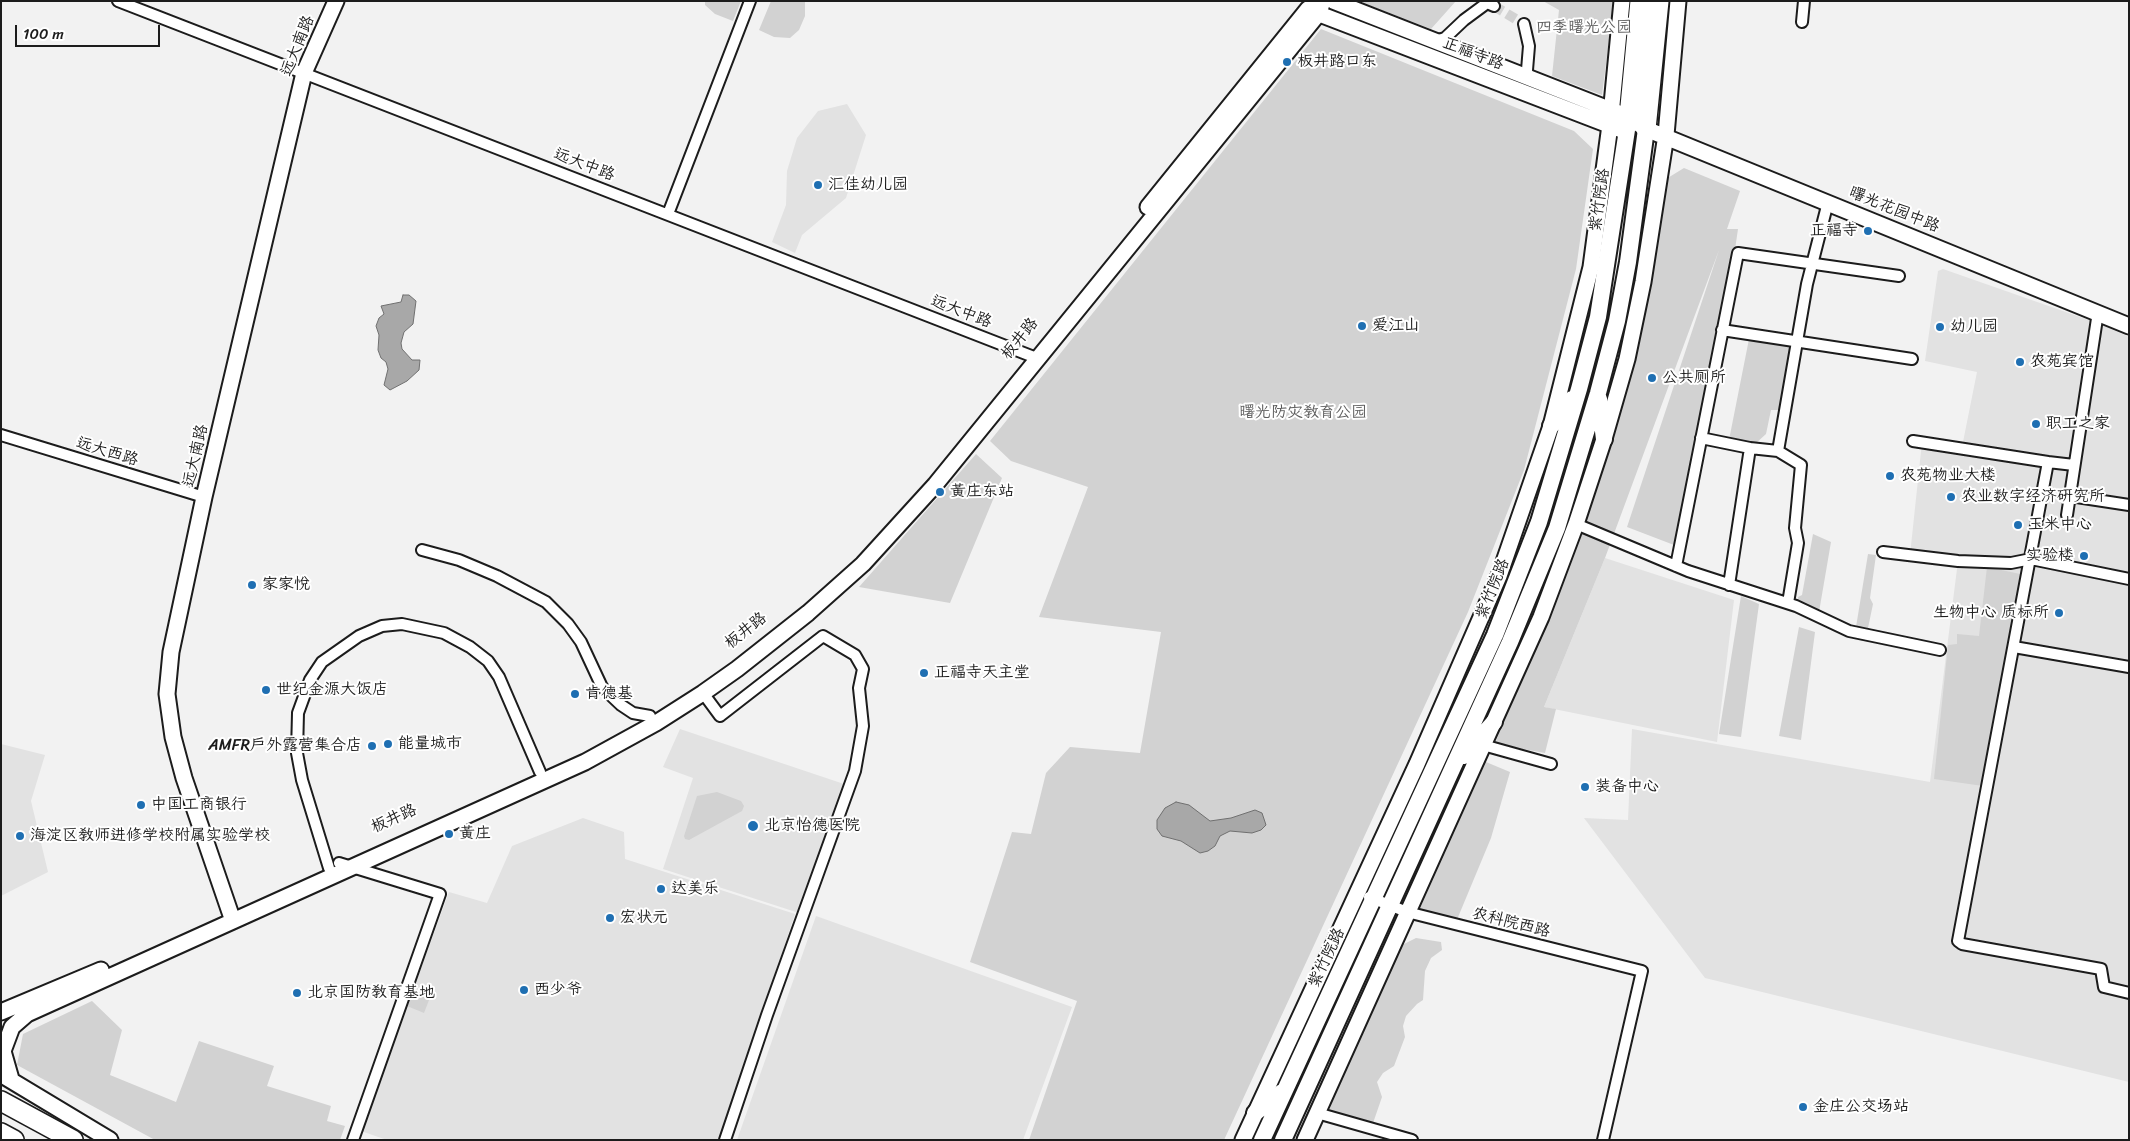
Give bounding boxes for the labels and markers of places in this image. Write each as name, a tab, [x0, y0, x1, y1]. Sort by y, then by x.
place label: 板井路口东	[1297, 52, 1377, 72]
marker: 板井路口东	[1281, 56, 1293, 68]
place label: 汇佳幼儿园	[828, 175, 908, 195]
marker: 汇佳幼儿园	[812, 179, 824, 191]
place label: 正福寺	[1810, 221, 1858, 241]
marker: 正福寺	[1862, 225, 1874, 237]
place label: 爱江山	[1372, 316, 1420, 336]
place label: 幼儿园	[1950, 317, 1998, 337]
marker: 爱江山	[1356, 320, 1368, 332]
marker: 幼儿园	[1934, 321, 1946, 333]
place label: 农苑宾馆	[2030, 352, 2094, 372]
marker: 农苑宾馆	[2014, 356, 2026, 368]
place label: 公共厕所	[1662, 368, 1726, 388]
marker: 公共厕所	[1646, 372, 1658, 384]
place label: 职工之家	[2046, 414, 2110, 434]
marker: 职工之家	[2030, 418, 2042, 430]
place label: 农苑物业大楼	[1900, 466, 1996, 486]
marker: 农苑物业大楼	[1884, 470, 1896, 482]
place label: 黄庄东站	[950, 482, 1014, 502]
marker: 黄庄东站	[934, 486, 946, 498]
place label: 农业数字经济研究所	[1961, 487, 2105, 507]
marker: 农业数字经济研究所	[1945, 491, 1957, 503]
place label: 玉米中心	[2028, 515, 2092, 535]
marker: 玉米中心	[2012, 519, 2024, 531]
place label: 实验楼	[2026, 546, 2074, 566]
marker: 实验楼	[2078, 550, 2090, 562]
place label: 家家悦	[262, 575, 310, 595]
marker: 家家悦	[246, 579, 258, 591]
place label: 生物中心 质标所	[1933, 603, 2049, 623]
marker: 生物中心 质标所	[2053, 607, 2065, 619]
place label: 正福寺天主堂	[934, 663, 1030, 683]
marker: 正福寺天主堂	[918, 667, 930, 679]
place label: 世纪金源大饭店	[276, 680, 388, 700]
marker: 世纪金源大饭店	[260, 684, 272, 696]
place label: 肯德基	[585, 684, 633, 704]
marker: 肯德基	[569, 688, 581, 700]
place label: 能量城市	[398, 734, 462, 754]
place label: AMFR户外露营集合店	[208, 736, 362, 756]
marker: 能量城市	[382, 738, 394, 750]
marker: AMFR户外露营集合店	[366, 740, 378, 752]
place label: 装备中心	[1595, 777, 1659, 797]
marker: 装备中心	[1579, 781, 1591, 793]
place label: 中国工商银行	[151, 795, 247, 815]
marker: 中国工商银行	[135, 799, 147, 811]
place label: 北京怡德医院	[764, 816, 860, 836]
marker: 北京怡德医院	[746, 819, 760, 833]
place label: 黄庄	[459, 824, 491, 844]
place label: 海淀区教师进修学校附属实验学校	[30, 826, 270, 846]
marker: 黄庄	[443, 828, 455, 840]
marker: 海淀区教师进修学校附属实验学校	[14, 830, 26, 842]
place label: 达美乐	[671, 879, 719, 899]
marker: 达美乐	[655, 883, 667, 895]
place label: 宏状元	[620, 908, 668, 928]
marker: 宏状元	[604, 912, 616, 924]
place label: 西少爷	[534, 980, 582, 1000]
place label: 北京国防教育基地	[307, 983, 435, 1003]
marker: 西少爷	[518, 984, 530, 996]
marker: 北京国防教育基地	[291, 987, 303, 999]
place label: 金庄公交场站	[1813, 1097, 1909, 1117]
marker: 金庄公交场站	[1797, 1101, 1809, 1113]

